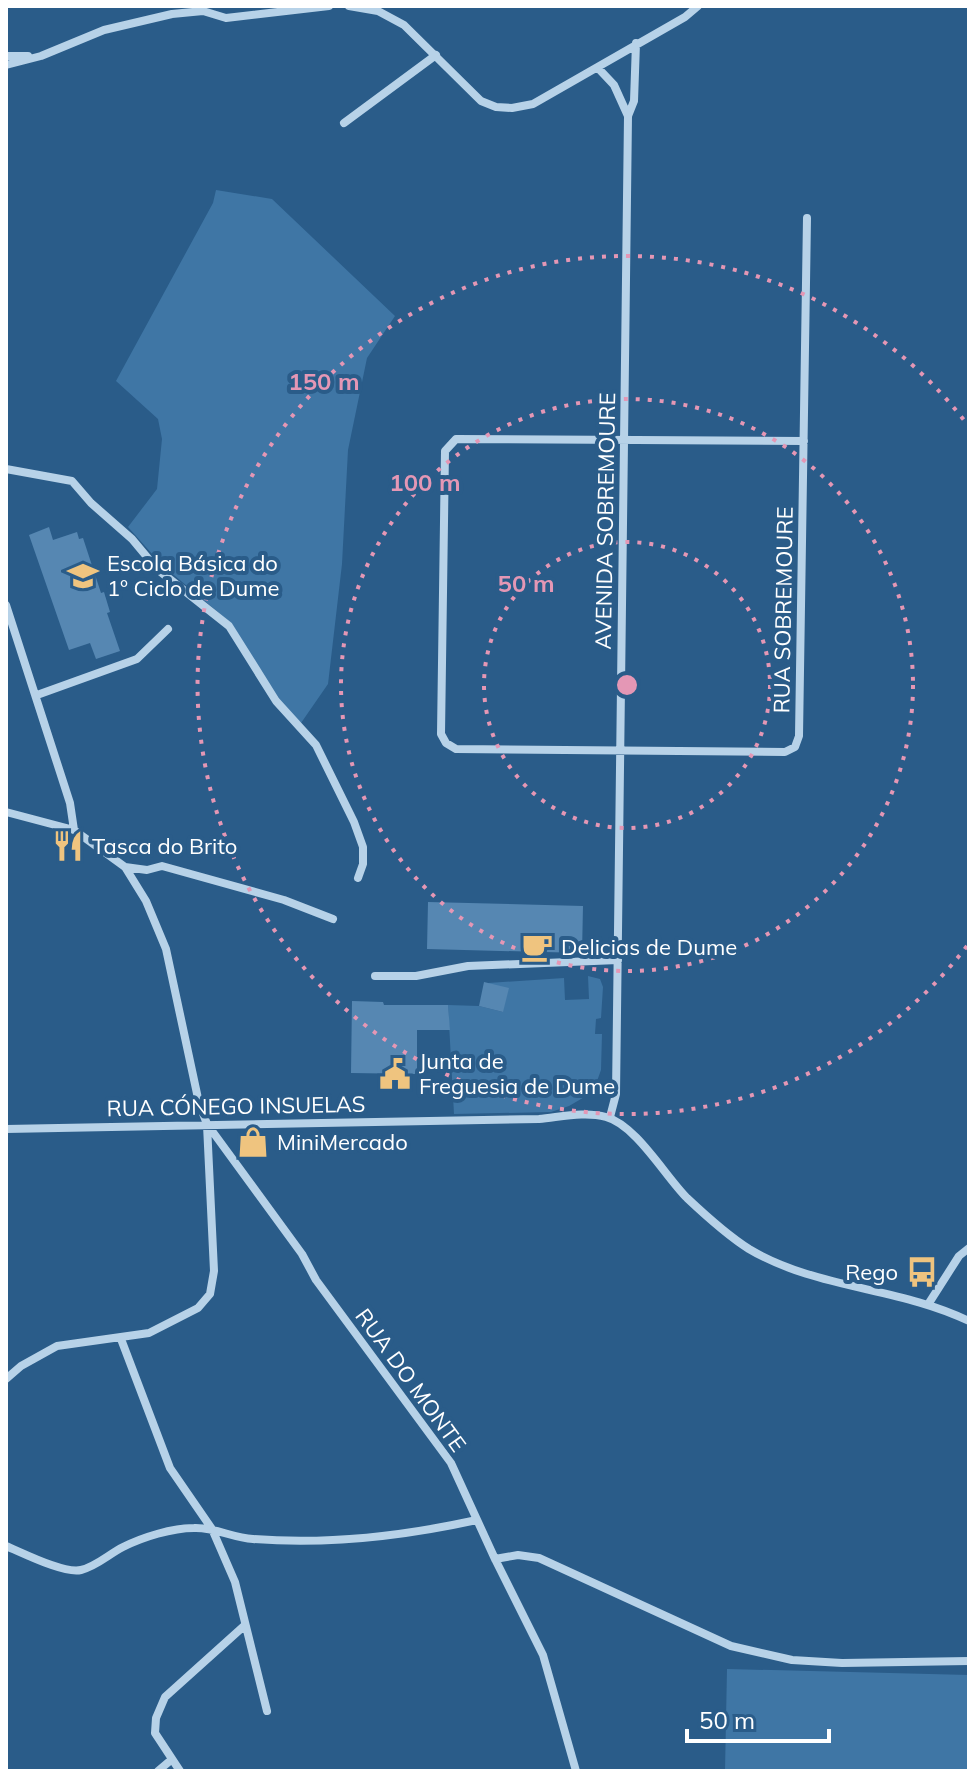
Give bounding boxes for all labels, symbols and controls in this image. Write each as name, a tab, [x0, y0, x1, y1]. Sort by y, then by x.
text: 150 m	[288, 366, 360, 396]
street label: AVENIDA SOBREMOURE	[589, 392, 621, 650]
text: 100 m	[389, 467, 461, 497]
street label: RUA SOBREMOURE	[767, 506, 799, 714]
place label: Escola Básica do 1º Ciclo de Dume	[107, 549, 279, 602]
school or university icon: Escola Básica do 1º Ciclo de Dume	[66, 559, 100, 593]
text: 50 m	[498, 568, 554, 598]
centre of rings	[613, 671, 641, 699]
restaurant icon: Tasca do Brito	[51, 829, 85, 863]
place label: Tasca do Brito	[92, 832, 237, 860]
cafe icon: Delicias de Dume	[520, 930, 554, 964]
place label: Delicias de Dume	[561, 933, 737, 961]
place label: Junta de Freguesia de Dume	[419, 1047, 615, 1100]
public building icon: Junta de Freguesia de Dume	[378, 1057, 412, 1091]
street label: RUA CÓNEGO INSUELAS	[106, 1090, 366, 1122]
shop icon: MiniMercado	[236, 1125, 270, 1159]
place label: MiniMercado	[277, 1128, 408, 1156]
bus stop icon: Rego	[905, 1255, 939, 1289]
place label: Rego	[845, 1258, 898, 1286]
street label: RUA DO MONTE	[349, 1303, 473, 1457]
scale bar	[687, 1693, 829, 1743]
text: 50 m	[699, 1705, 755, 1735]

